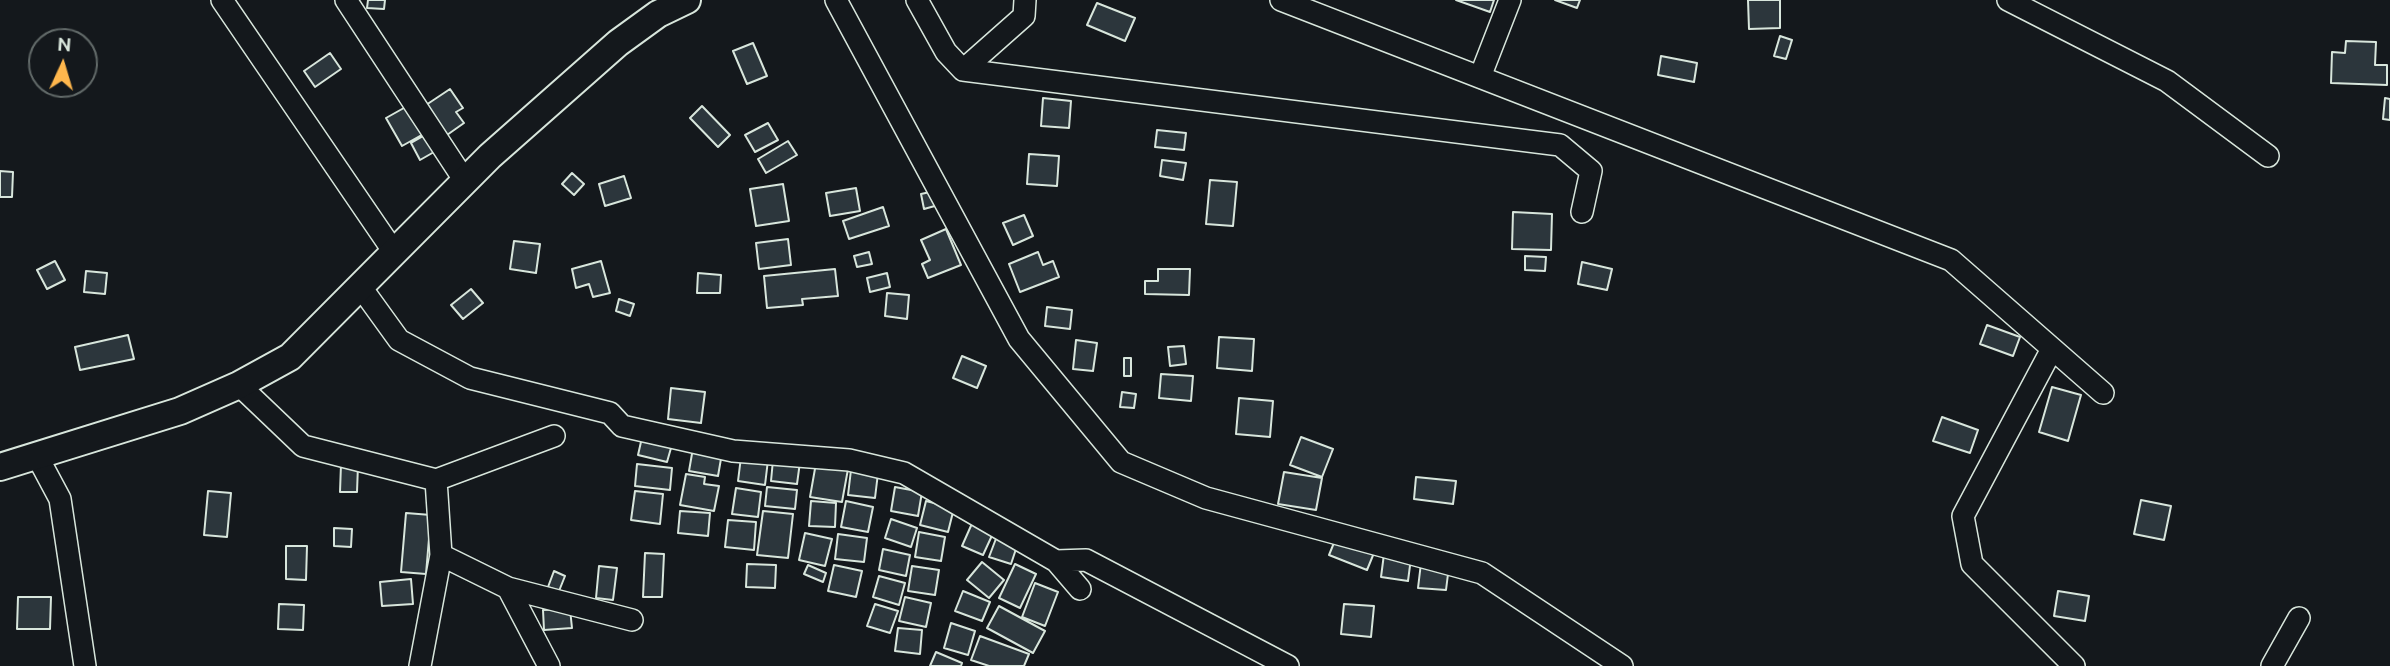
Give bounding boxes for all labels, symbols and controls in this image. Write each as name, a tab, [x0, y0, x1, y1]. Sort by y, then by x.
north arrow	[28, 28, 98, 98]
text: N	[56, 33, 72, 56]

